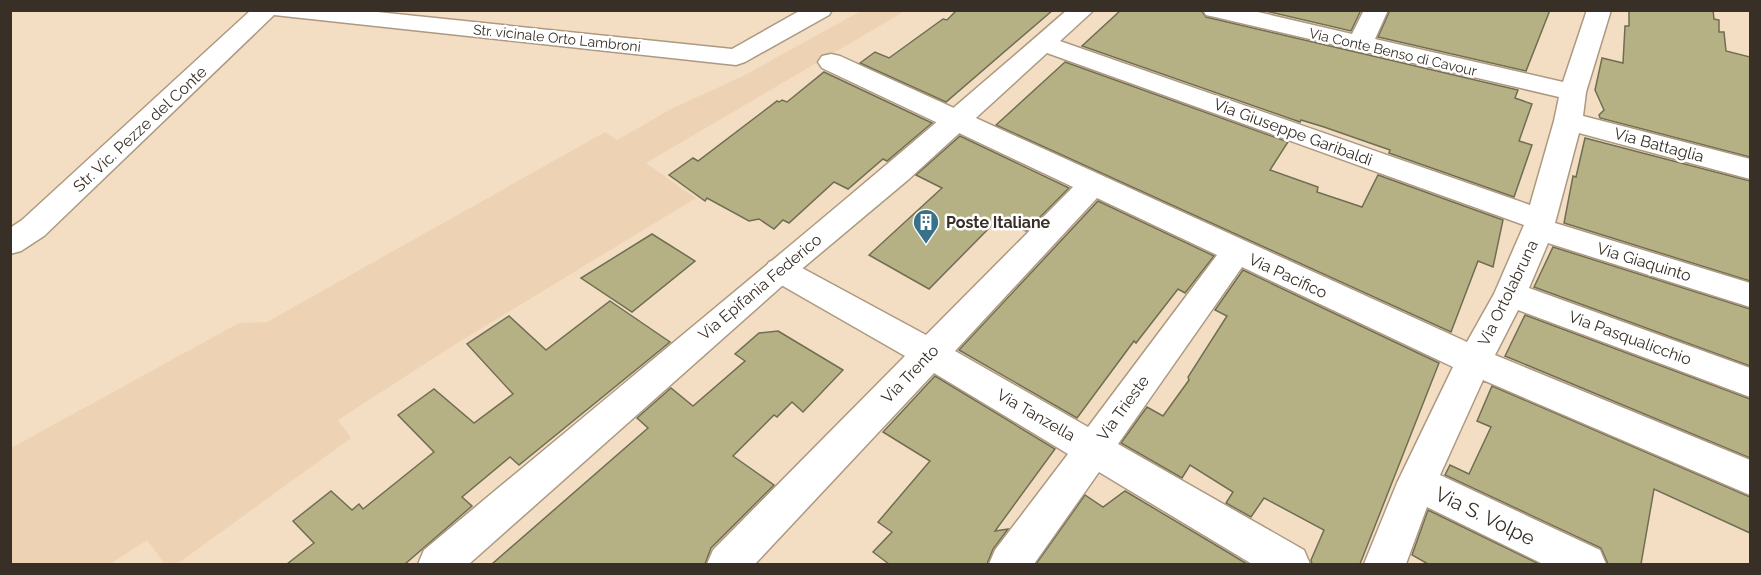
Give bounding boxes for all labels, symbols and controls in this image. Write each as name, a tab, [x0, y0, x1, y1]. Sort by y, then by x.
street label: Str. vicinale Orto Lambroni	[472, 21, 642, 55]
street label: Via Conte Benso di Cavour	[1308, 25, 1478, 79]
street label: Str. Vic. Pezze del Conte	[69, 62, 211, 196]
street label: Via Giuseppe Garibaldi	[1211, 94, 1375, 170]
street label: Via Battaglia	[1612, 124, 1706, 166]
building icon: Poste Italiane	[911, 207, 941, 245]
place label: Poste Italiane	[946, 213, 1051, 232]
street label: Via Epifania Federico	[695, 230, 825, 344]
street label: Via Ortolabruna	[1474, 237, 1542, 349]
street label: Via Giaquinto	[1595, 239, 1693, 285]
street label: Via Pacifico	[1246, 250, 1330, 302]
street label: Via Pasqualicchio	[1566, 307, 1694, 369]
street label: Via Trento	[878, 341, 942, 407]
street label: Via Trieste	[1093, 372, 1153, 444]
street label: Via Tanzella	[993, 385, 1079, 445]
street label: Via S. Volpe	[1431, 482, 1539, 551]

